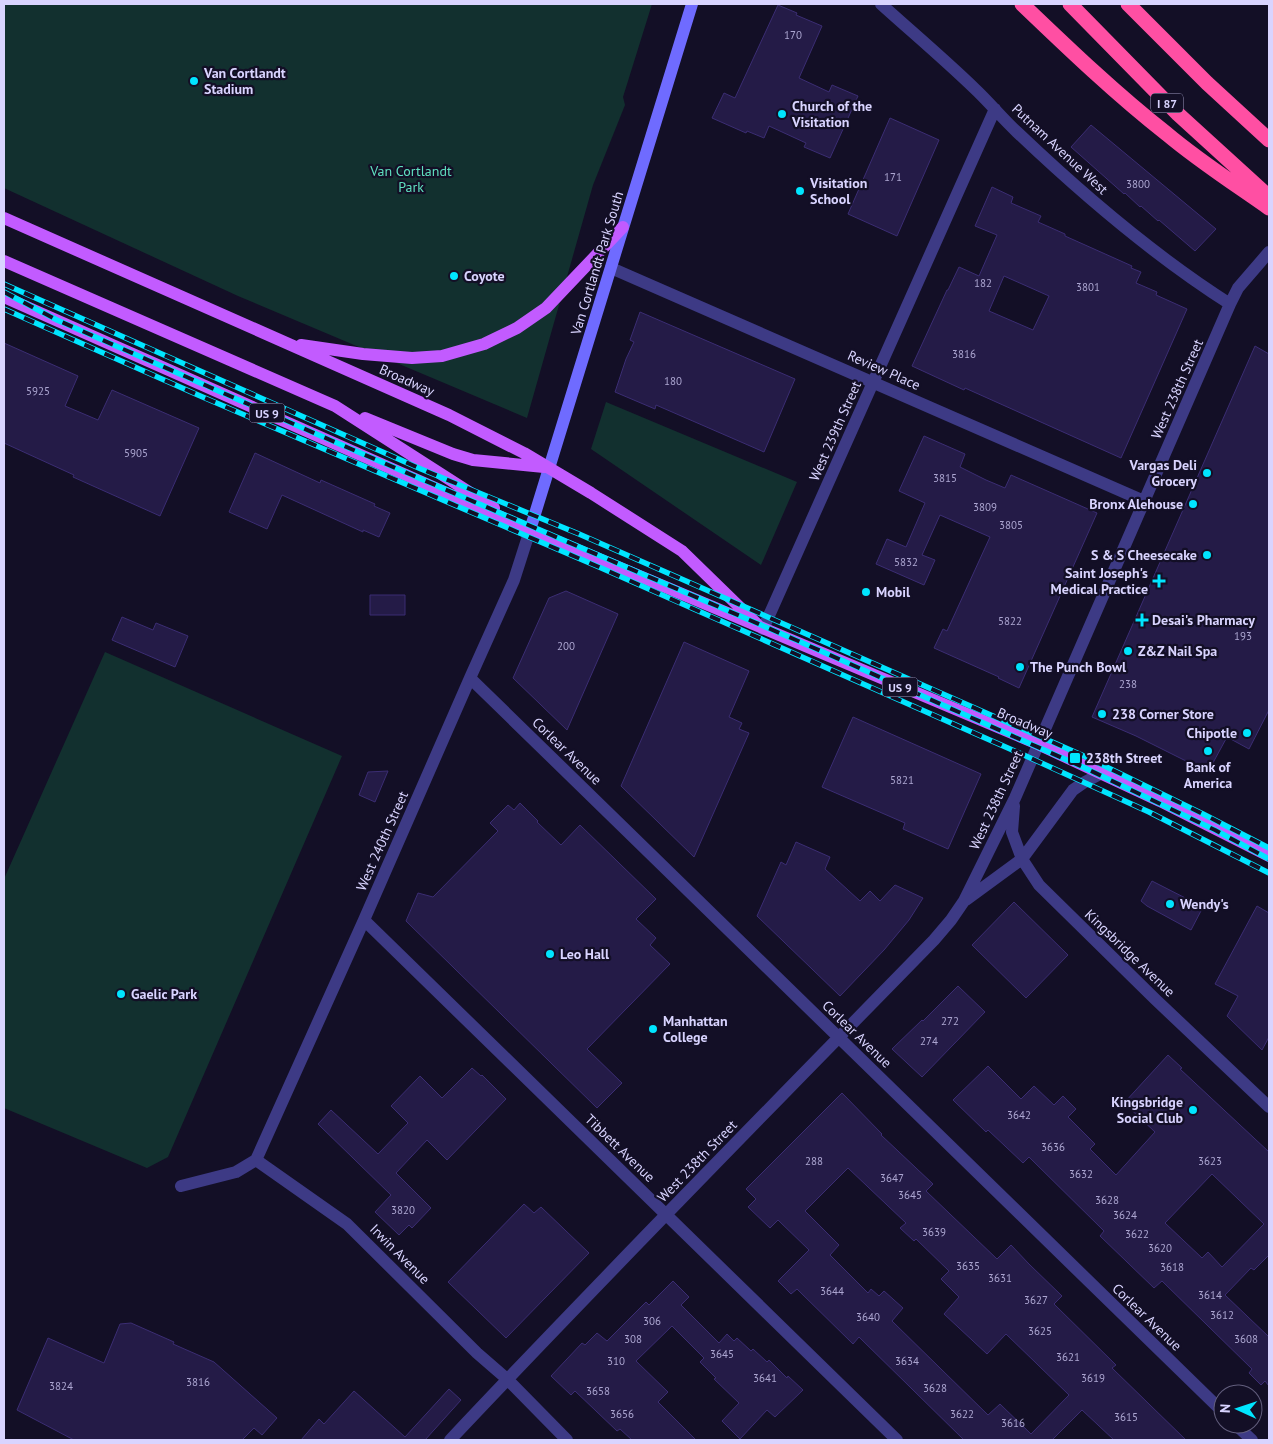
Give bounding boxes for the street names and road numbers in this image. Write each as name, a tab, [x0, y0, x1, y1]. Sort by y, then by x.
road number: I 87	[1151, 94, 1183, 112]
street label: Putnam Avenue West	[1008, 100, 1112, 198]
street label: Van Cortlandt Park South	[566, 189, 627, 338]
street label: West 238th Street	[1147, 336, 1207, 442]
street label: Review Place	[845, 346, 923, 394]
street label: Broadway	[377, 360, 438, 400]
street label: West 239th Street	[805, 378, 865, 484]
road number: US 9	[250, 403, 284, 422]
road number: US 9	[882, 678, 918, 696]
street label: Broadway	[994, 703, 1056, 743]
street label: Corlear Avenue	[528, 713, 606, 789]
street label: West 238th Street	[965, 747, 1027, 852]
street label: West 240th Street	[352, 788, 412, 894]
street label: Kingsbridge Avenue	[1081, 905, 1179, 1001]
street label: Corlear Avenue	[818, 996, 896, 1072]
street label: Tibbett Avenue	[581, 1110, 659, 1186]
street label: West 238th Street	[653, 1116, 741, 1206]
street label: Irwin Avenue	[366, 1220, 434, 1288]
street label: Corlear Avenue	[1108, 1279, 1186, 1355]

